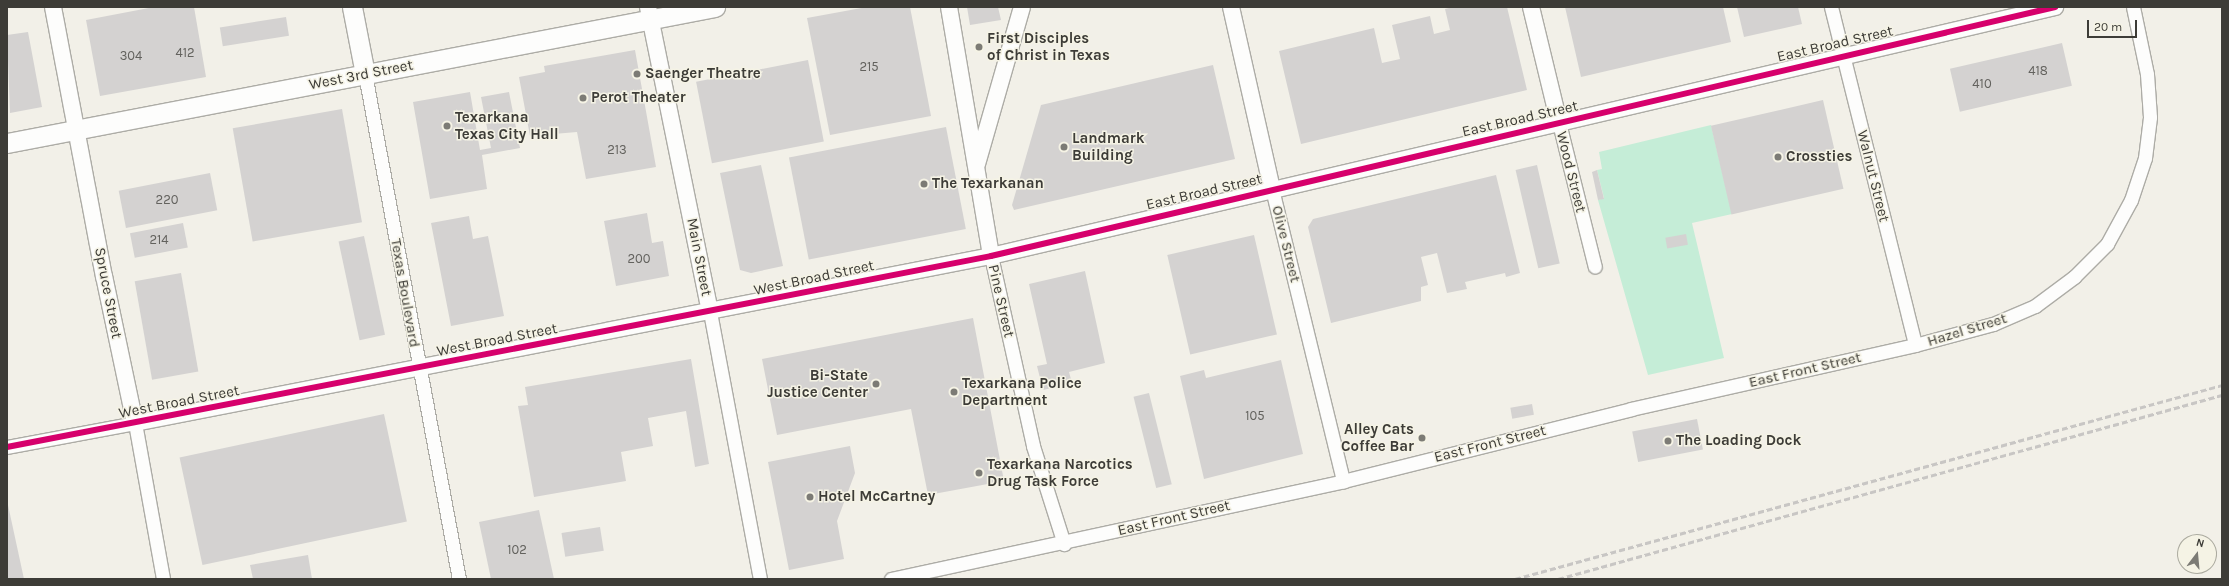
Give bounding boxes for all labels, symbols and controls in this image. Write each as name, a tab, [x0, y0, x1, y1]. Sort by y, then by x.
scale bar	[2089, 12, 2139, 38]
text: 20 m	[2094, 20, 2122, 34]
street label: East Broad Street	[1775, 22, 1895, 66]
place label: First Disciples of Christ in Texas	[987, 29, 1110, 64]
marker: First Disciples of Christ in Texas	[974, 42, 984, 52]
house number: 412	[175, 45, 195, 61]
house number: 304	[120, 48, 142, 64]
street label: West 3rd Street	[307, 56, 415, 94]
house number: 215	[859, 59, 879, 75]
house number: 418	[2028, 63, 2048, 79]
place label: Saenger Theatre	[645, 65, 761, 83]
marker: Saenger Theatre	[632, 69, 642, 79]
house number: 410	[1972, 76, 1992, 92]
place label: Perot Theater	[591, 89, 686, 107]
marker: Perot Theater	[578, 93, 588, 103]
street label: East Broad Street	[1460, 97, 1580, 141]
place label: Texarkana Texas City Hall	[455, 108, 559, 143]
marker: Texarkana Texas City Hall	[442, 121, 452, 131]
street label: Walnut Street	[1853, 128, 1893, 224]
place label: Landmark Building	[1072, 129, 1145, 164]
street label: Wood Street	[1552, 130, 1590, 214]
house number: 213	[607, 142, 627, 158]
marker: Landmark Building	[1059, 142, 1069, 152]
place label: Crossties	[1786, 148, 1852, 166]
marker: Crossties	[1773, 152, 1783, 162]
street label: East Broad Street	[1144, 170, 1264, 214]
place label: The Texarkanan	[932, 175, 1044, 193]
marker: The Texarkanan	[919, 179, 929, 189]
house number: 220	[156, 192, 178, 208]
street label: Olive Street	[1268, 204, 1304, 284]
street label: Main Street	[683, 216, 715, 298]
house number: 214	[149, 232, 169, 248]
street label: Texas Boulevard	[387, 237, 423, 349]
street label: Spruce Street	[90, 246, 126, 340]
house number: 200	[628, 251, 650, 267]
street label: West Broad Street	[752, 256, 876, 300]
street label: Pine Street	[984, 263, 1018, 339]
street label: Hazel Street	[1925, 309, 2009, 351]
street label: West Broad Street	[435, 319, 559, 361]
street label: East Front Street	[1747, 348, 1863, 392]
place label: Bi-State Justice Center	[767, 366, 868, 401]
place label: Texarkana Police Department	[962, 374, 1082, 409]
marker: Bi-State Justice Center	[871, 379, 881, 389]
street label: West Broad Street	[117, 381, 241, 423]
marker: Texarkana Police Department	[949, 387, 959, 397]
house number: 105	[1245, 408, 1265, 424]
place label: Alley Cats Coffee Bar	[1341, 420, 1414, 455]
street label: East Front Street	[1432, 421, 1548, 467]
place label: The Loading Dock	[1676, 432, 1801, 450]
marker: Alley Cats Coffee Bar	[1417, 433, 1427, 443]
marker: The Loading Dock	[1663, 436, 1673, 446]
place label: Texarkana Narcotics Drug Task Force	[987, 455, 1133, 490]
marker: Texarkana Narcotics Drug Task Force	[974, 468, 984, 478]
place label: Hotel McCartney	[818, 488, 935, 506]
marker: Hotel McCartney	[805, 492, 815, 502]
street label: East Front Street	[1116, 496, 1232, 540]
north arrow	[2177, 534, 2217, 574]
text: N	[2195, 536, 2206, 550]
house number: 102	[507, 542, 527, 558]

